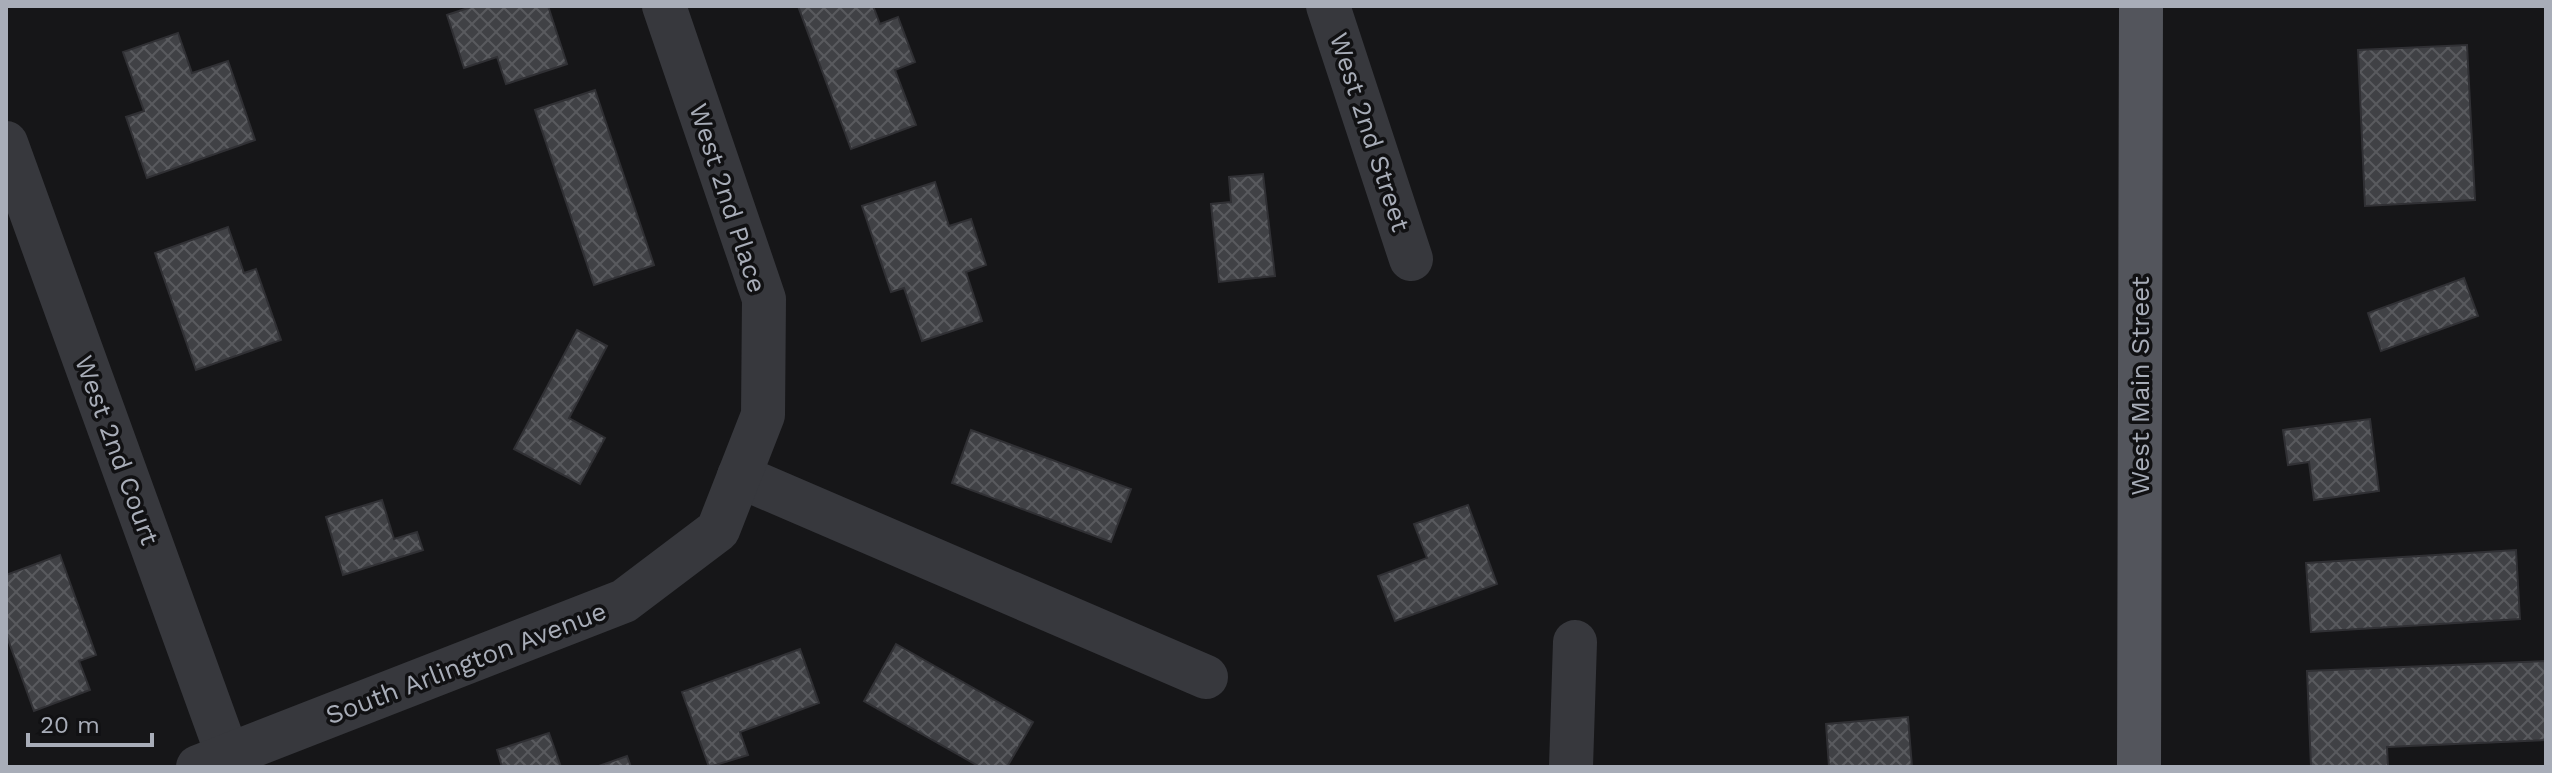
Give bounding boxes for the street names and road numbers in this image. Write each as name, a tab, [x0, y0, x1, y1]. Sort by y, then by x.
street label: West 2nd Street	[1324, 29, 1416, 235]
street label: West 2nd Place	[683, 100, 773, 296]
street label: West Main Street	[2125, 276, 2155, 496]
street label: West 2nd Court	[69, 351, 165, 549]
street label: South Arlington Avenue	[321, 596, 611, 730]

